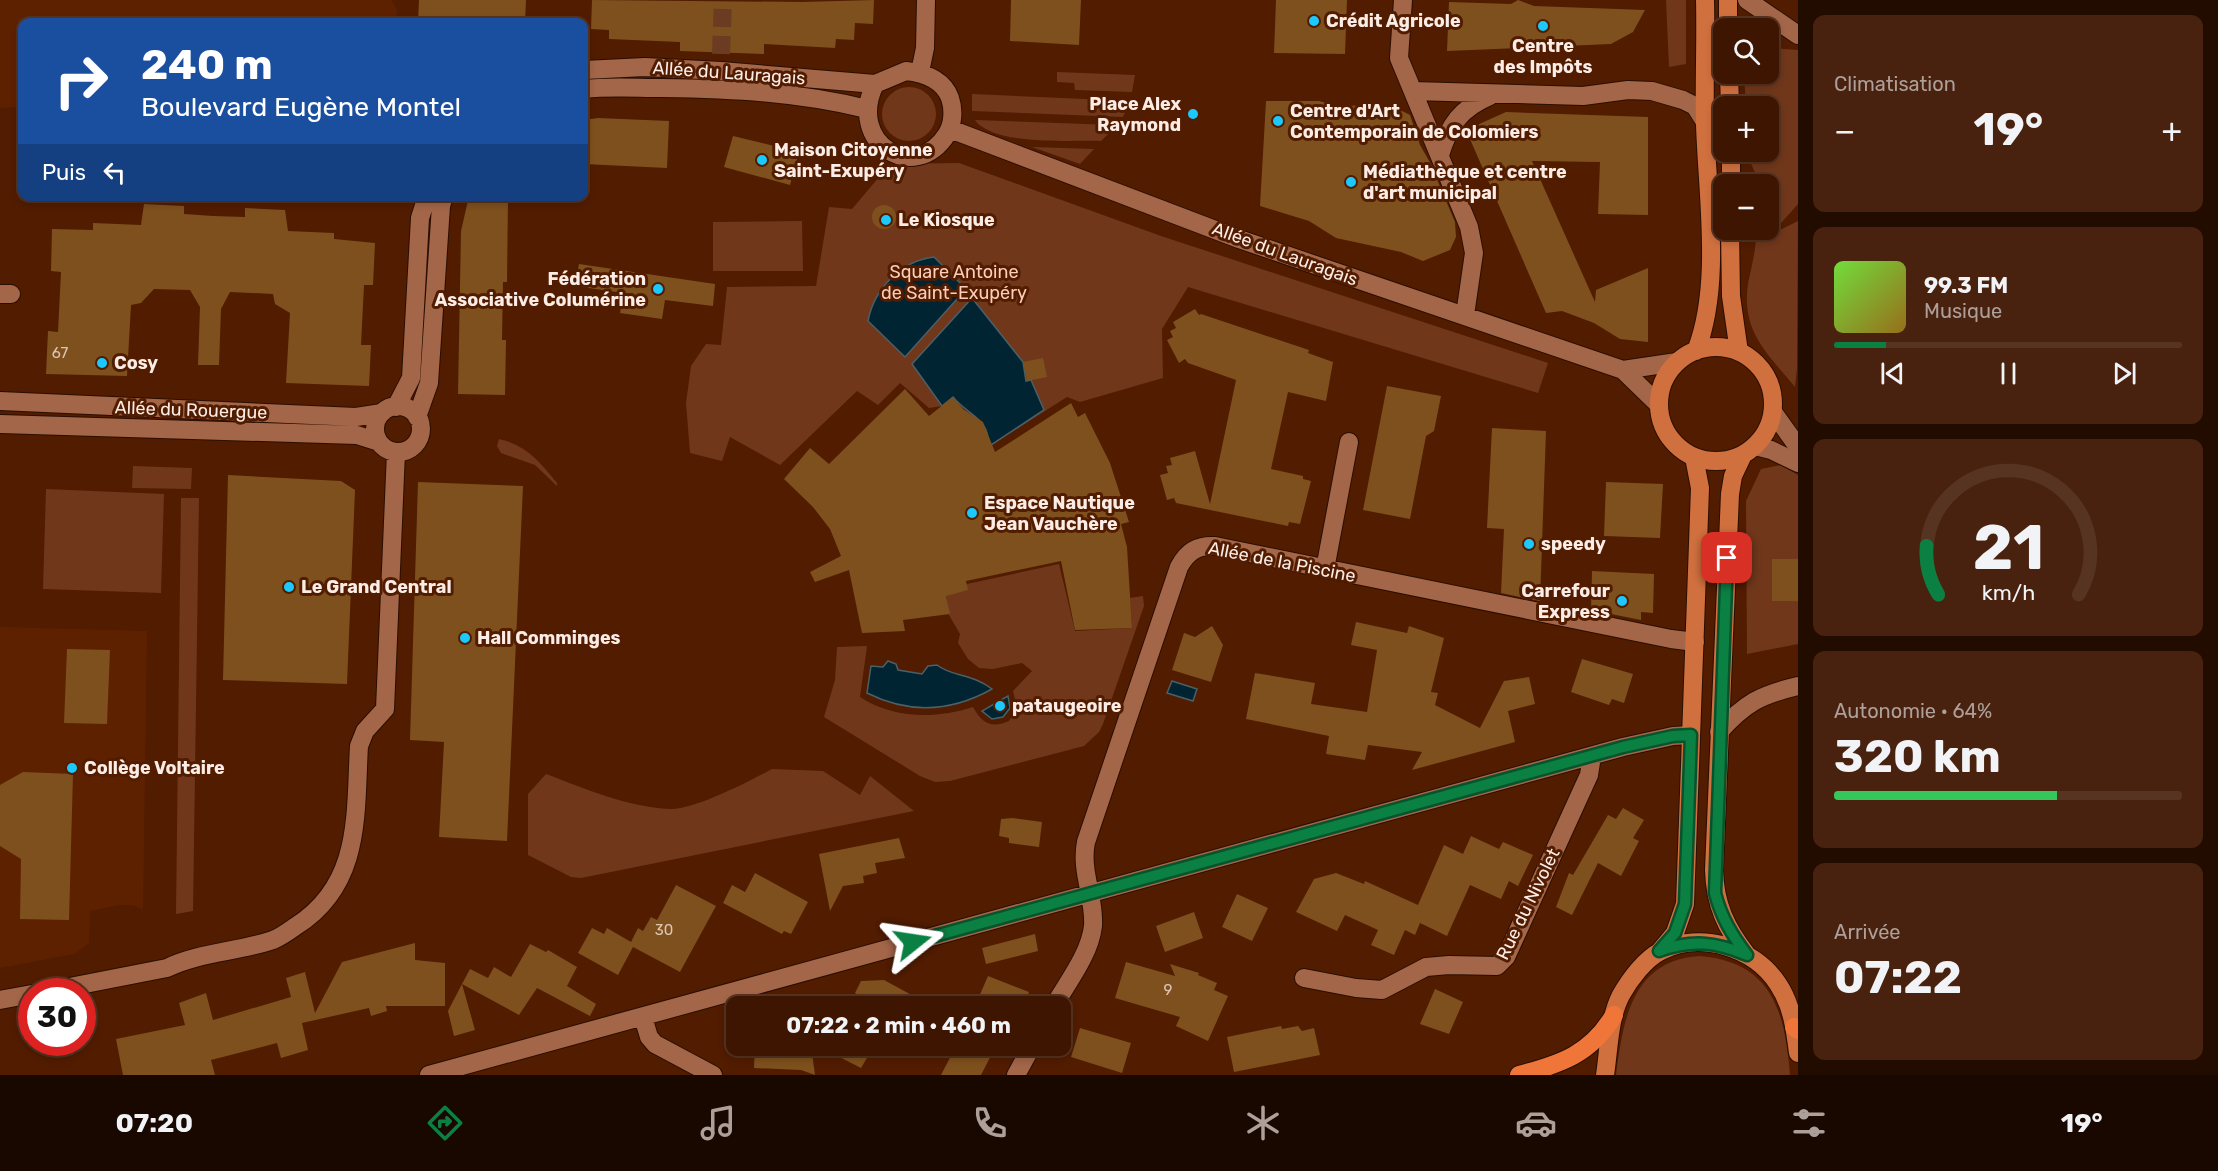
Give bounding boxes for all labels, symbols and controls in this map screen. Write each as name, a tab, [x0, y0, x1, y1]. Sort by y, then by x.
place label: Crédit Agricole	[1326, 10, 1461, 32]
marker: Crédit Agricole	[1307, 14, 1321, 28]
map controls	[1713, 18, 1779, 240]
button: search	[1713, 18, 1779, 84]
marker: Centre des Impôts	[1536, 19, 1550, 33]
place label: Centre des Impôts	[1494, 35, 1592, 78]
text: 240 m	[141, 40, 273, 90]
icon: right	[42, 42, 120, 120]
street label: Allée du Lauragais	[652, 57, 806, 89]
text: Climatisation	[1834, 72, 1956, 96]
text: Boulevard Eugène Montel	[141, 91, 461, 123]
place label: Place Alex Raymond	[1089, 93, 1181, 136]
button: +	[1713, 96, 1779, 162]
place label: Centre d'Art Contemporain de Colomiers	[1290, 100, 1538, 143]
text: 19°	[1974, 103, 2043, 156]
marker: Place Alex Raymond	[1186, 107, 1200, 121]
text: −	[1834, 111, 1855, 150]
text: +	[2161, 111, 2182, 150]
marker: Centre d'Art Contemporain de Colomiers	[1271, 114, 1285, 128]
place label: Maison Citoyenne Saint-Exupéry	[774, 139, 933, 182]
marker: Maison Citoyenne Saint-Exupéry	[755, 153, 769, 167]
icon: left	[98, 156, 131, 189]
text: Puis	[42, 159, 86, 186]
place label: Médiathèque et centre d'art municipal	[1363, 161, 1567, 204]
button: −	[1713, 174, 1779, 240]
marker: Médiathèque et centre d'art municipal	[1344, 175, 1358, 189]
place label: Le Kiosque	[898, 209, 995, 231]
marker: Le Kiosque	[879, 213, 893, 227]
street label: Allée du Lauragais	[1209, 217, 1361, 291]
park label: Square Antoine de Saint-Exupéry	[881, 261, 1027, 304]
place label: Fédération Associative Columérine	[434, 268, 646, 311]
text: 99.3 FM	[1924, 272, 2008, 299]
marker: Fédération Associative Columérine	[651, 282, 665, 296]
text: Musique	[1924, 299, 2002, 323]
house number: 67	[52, 344, 68, 362]
place label: Cosy	[114, 352, 158, 374]
marker: Cosy	[95, 356, 109, 370]
icon: previous	[1876, 357, 1909, 390]
icon: pause	[1992, 357, 2025, 390]
icon: next	[2108, 357, 2141, 390]
street label: Allée du Rouergue	[114, 396, 268, 424]
place label: Espace Nautique Jean Vauchère	[984, 492, 1135, 535]
marker: Espace Nautique Jean Vauchère	[965, 506, 979, 520]
text: 21	[1972, 511, 2044, 585]
pin	[1701, 532, 1752, 583]
place label: speedy	[1541, 533, 1606, 555]
street label: Allée de la Piscine	[1206, 537, 1358, 587]
marker: speedy	[1522, 537, 1536, 551]
icon: arrive	[1710, 541, 1743, 574]
place label: Le Grand Central	[301, 576, 452, 598]
marker: Le Grand Central	[282, 580, 296, 594]
place label: Carrefour Express	[1521, 580, 1610, 623]
text: km/h	[1981, 580, 2035, 605]
marker: Carrefour Express	[1615, 594, 1629, 608]
place label: Hall Comminges	[477, 627, 621, 649]
marker: Hall Comminges	[458, 631, 472, 645]
place label: pataugeoire	[1012, 695, 1122, 717]
marker: pataugeoire	[993, 699, 1007, 713]
text: Autonomie · 64%	[1834, 699, 1992, 723]
text: 320 km	[1834, 730, 2001, 783]
place label: Collège Voltaire	[84, 757, 225, 779]
marker: Collège Voltaire	[65, 761, 79, 775]
street label: Rue du Nivolet	[1492, 845, 1564, 963]
position arrow	[881, 910, 945, 974]
text: Arrivée	[1834, 920, 1901, 944]
house number: 30	[655, 921, 673, 939]
text: 07:22	[1834, 951, 1962, 1004]
speed limit sign: 30	[18, 978, 96, 1056]
house number: 9	[1164, 981, 1173, 999]
text: 07:22 · 2 min · 460 m	[786, 1012, 1011, 1039]
icon: directions	[424, 1102, 466, 1144]
icon: music	[697, 1102, 739, 1144]
icon: phone	[969, 1102, 1011, 1144]
icon: climate	[1242, 1102, 1284, 1144]
icon: car	[1515, 1102, 1557, 1144]
icon: filters	[1788, 1102, 1830, 1144]
text: 07:20	[115, 1107, 193, 1139]
text: 19°	[2061, 1107, 2103, 1139]

